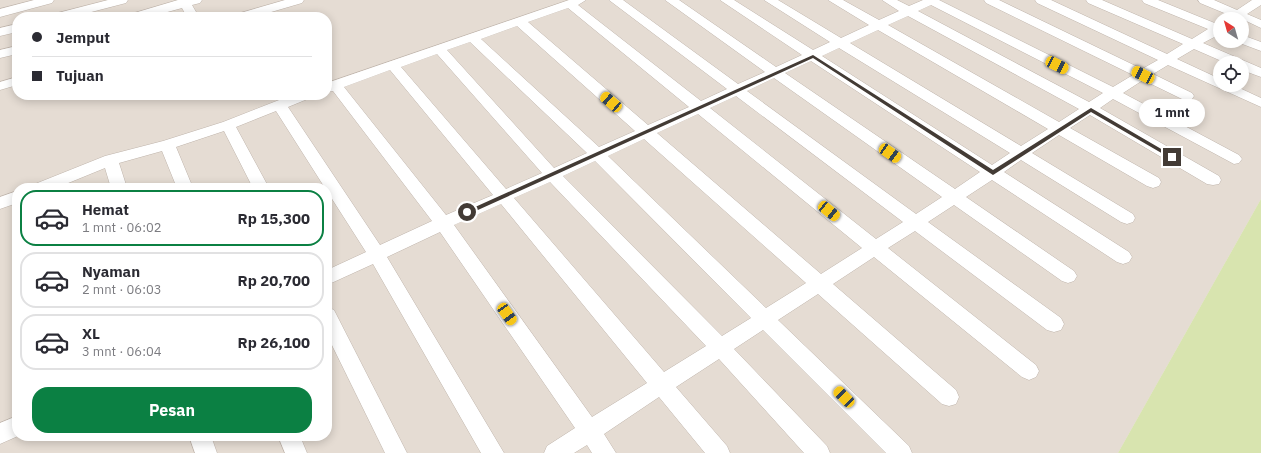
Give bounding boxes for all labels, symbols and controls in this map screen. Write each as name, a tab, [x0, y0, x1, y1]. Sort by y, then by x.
north arrow	[1213, 12, 1249, 48]
map controls	[1213, 12, 1249, 92]
text: Jemput	[56, 28, 110, 47]
car	[1044, 54, 1070, 76]
button: locate	[1213, 56, 1249, 92]
car	[1130, 64, 1156, 86]
text: Tujuan	[56, 66, 104, 85]
car	[598, 90, 624, 114]
callout: 1 mnt	[1139, 99, 1205, 127]
text: 1 mnt	[1154, 104, 1190, 121]
car	[877, 141, 903, 165]
route end	[1163, 148, 1181, 166]
car	[816, 199, 842, 223]
icon: car	[34, 200, 70, 236]
text: Hemat	[82, 200, 129, 219]
route start	[458, 203, 476, 221]
text: Rp 15,300	[238, 209, 310, 228]
text: 1 mnt · 06:02	[82, 219, 162, 236]
icon: car	[34, 262, 70, 298]
text: Nyaman	[82, 262, 140, 281]
text: Rp 20,700	[238, 271, 310, 290]
text: 2 mnt · 06:03	[82, 281, 162, 298]
car	[495, 301, 519, 327]
icon: car	[34, 324, 70, 360]
text: XL	[82, 324, 100, 343]
text: Rp 26,100	[238, 333, 310, 352]
text: 3 mnt · 06:04	[82, 343, 162, 360]
car	[831, 384, 857, 410]
button: Pesan	[32, 387, 312, 433]

